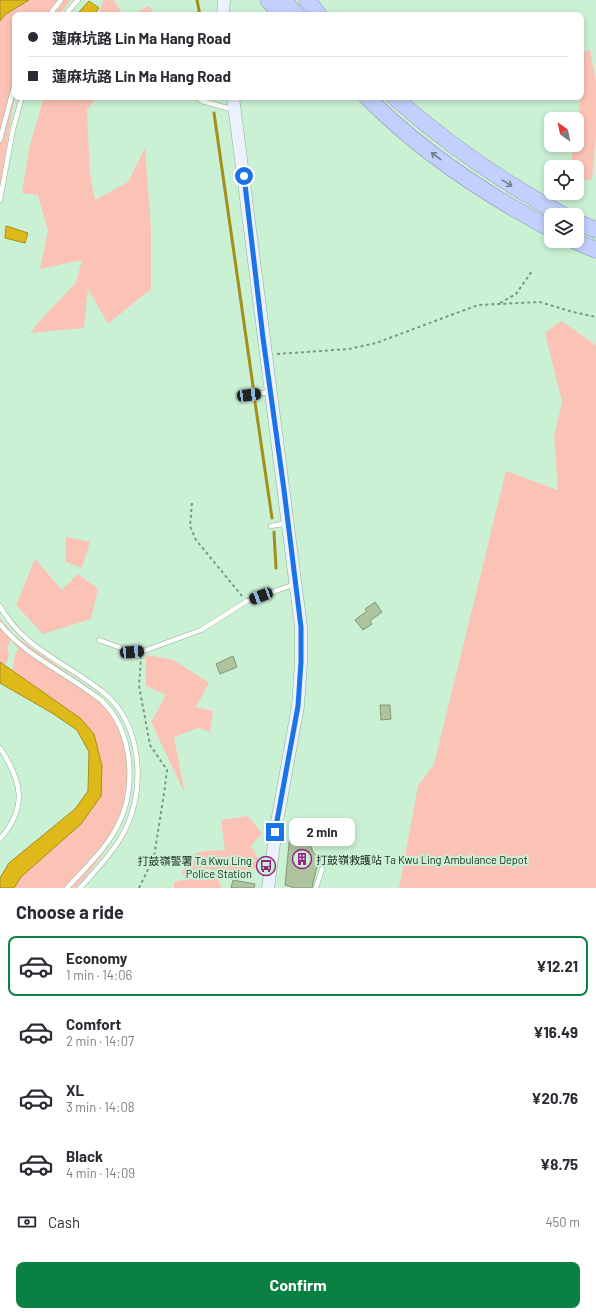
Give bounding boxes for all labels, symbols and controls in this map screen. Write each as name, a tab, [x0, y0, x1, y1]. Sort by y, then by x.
text: 蓮麻坑路 Lin Ma Hang Road	[52, 29, 231, 47]
text: 蓮麻坑路 Lin Ma Hang Road	[52, 67, 231, 85]
north arrow	[544, 112, 584, 152]
map controls	[544, 112, 584, 248]
one-way arrow	[430, 152, 441, 161]
button: locate	[544, 160, 584, 200]
route start	[235, 167, 253, 185]
one-way arrow	[501, 180, 513, 188]
button: layers	[544, 208, 584, 248]
car	[236, 388, 262, 402]
car	[248, 586, 274, 606]
car	[120, 645, 144, 659]
callout: 2 min	[289, 818, 355, 846]
route end	[266, 823, 284, 841]
text: 2 min	[306, 824, 338, 840]
building icon: 打鼓嶺救護站 Ta Kwu Ling Ambulance Depot	[291, 848, 313, 870]
place label: 打鼓嶺救護站 Ta Kwu Ling Ambulance Depot	[316, 853, 528, 866]
place label: 打鼓嶺警署 Ta Kwu Ling Police Station	[137, 854, 252, 880]
bus stop icon: 打鼓嶺警署 Ta Kwu Ling Police Station	[255, 855, 277, 877]
text: Choose a ride	[16, 901, 124, 923]
icon: car	[18, 948, 54, 984]
text: Economy	[66, 949, 127, 967]
text: ¥12.21	[536, 957, 578, 975]
text: 1 min · 14:06	[66, 967, 132, 983]
icon: car	[18, 1014, 54, 1050]
text: Comfort	[66, 1015, 121, 1033]
text: ¥16.49	[533, 1023, 578, 1041]
text: 2 min · 14:07	[66, 1033, 134, 1049]
icon: car	[18, 1080, 54, 1116]
text: XL	[66, 1081, 84, 1099]
text: ¥20.76	[531, 1089, 578, 1107]
text: 3 min · 14:08	[66, 1099, 135, 1115]
icon: car	[18, 1146, 54, 1182]
text: Black	[66, 1147, 103, 1165]
text: ¥8.75	[540, 1155, 578, 1173]
text: 4 min · 14:09	[66, 1165, 135, 1181]
icon: cash	[16, 1211, 38, 1233]
text: Cash	[48, 1213, 80, 1231]
text: 450 m	[545, 1214, 580, 1230]
button: Confirm	[16, 1262, 580, 1308]

